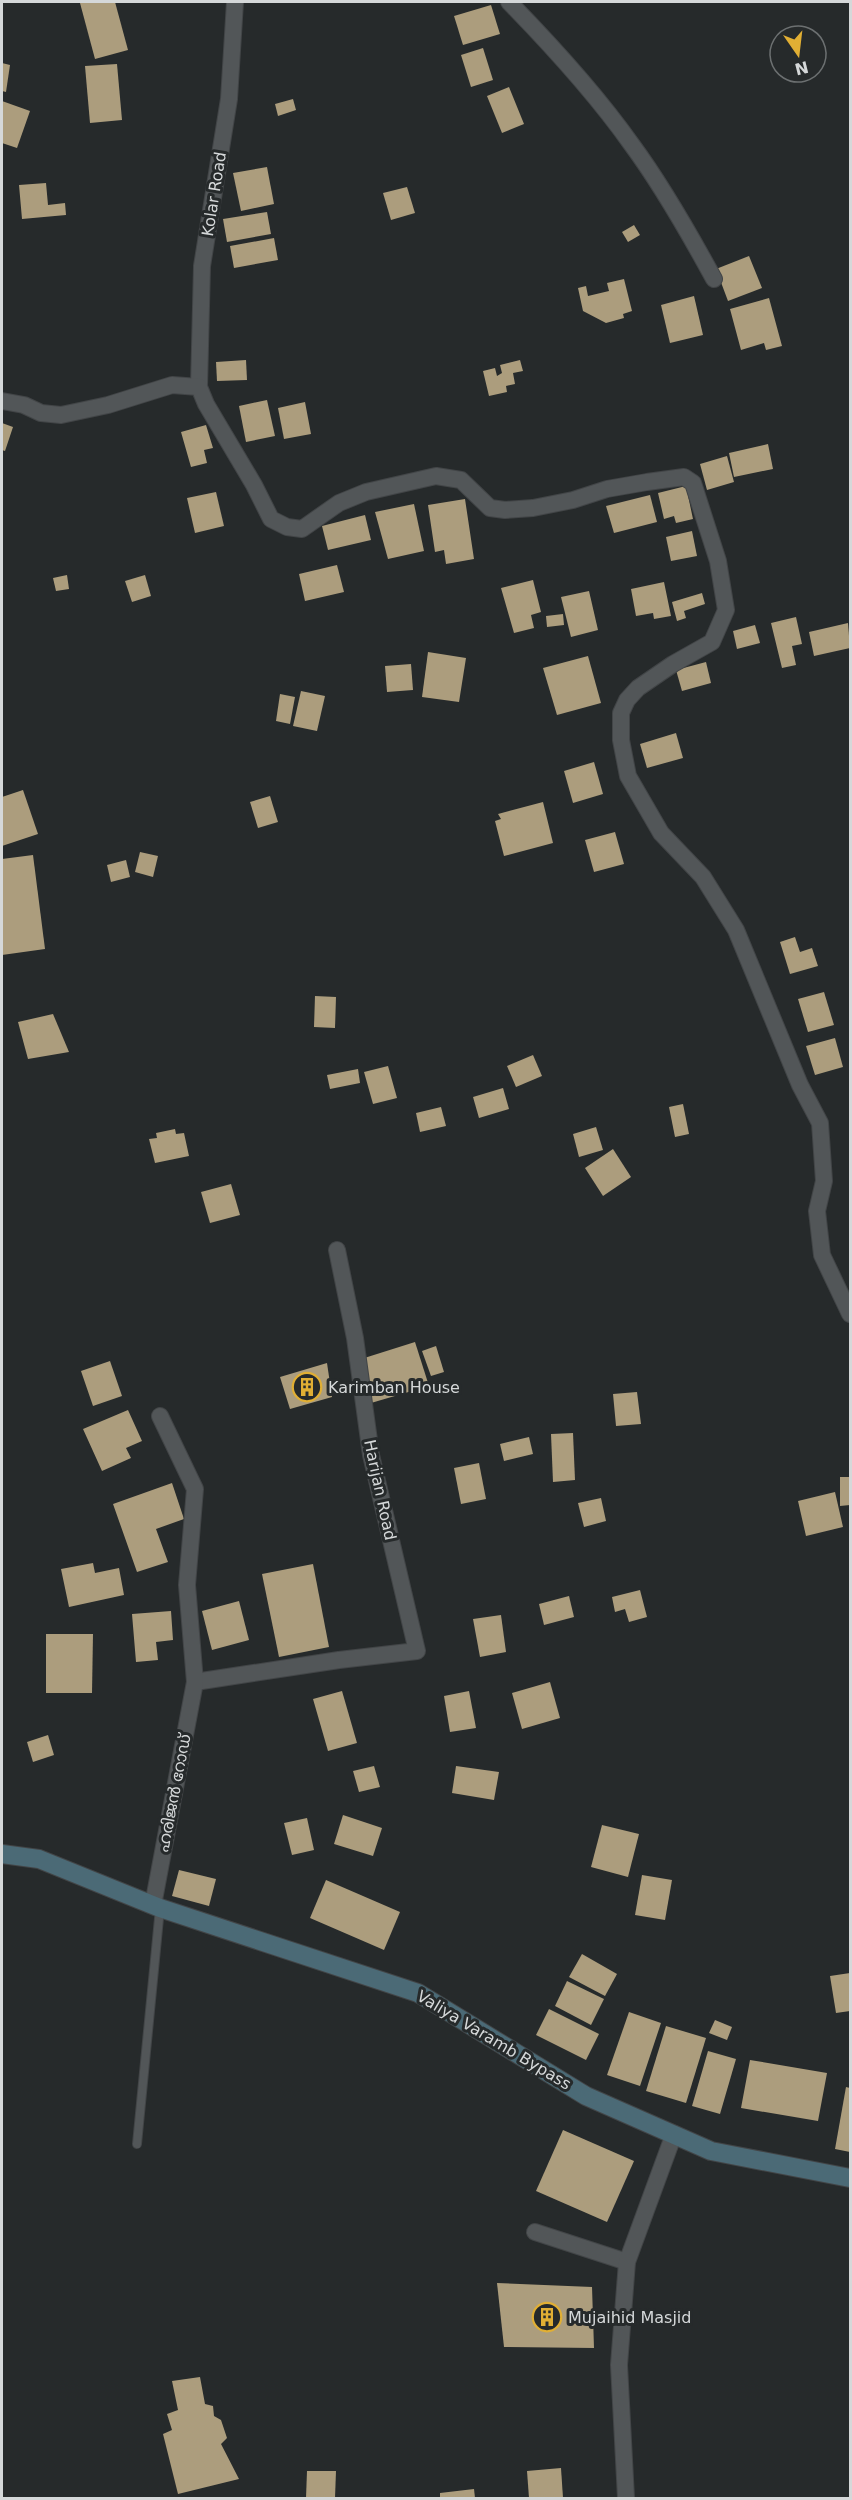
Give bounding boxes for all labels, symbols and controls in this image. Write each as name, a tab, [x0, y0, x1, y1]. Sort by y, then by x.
north arrow	[768, 24, 828, 84]
text: N	[793, 57, 810, 79]
street label: Kolar Road	[198, 150, 230, 238]
building icon: Karimban House	[291, 1371, 323, 1403]
place label: Karimban House	[328, 1378, 460, 1397]
street label: Harijan Road	[360, 1438, 400, 1542]
street label: ഹരിജൻ റോഡ്	[153, 1731, 195, 1853]
street label: Valiya Varamb Bypass	[413, 1986, 575, 2094]
building icon: Mujaihid Masjid	[531, 2301, 563, 2333]
place label: Mujaihid Masjid	[568, 2308, 691, 2327]

